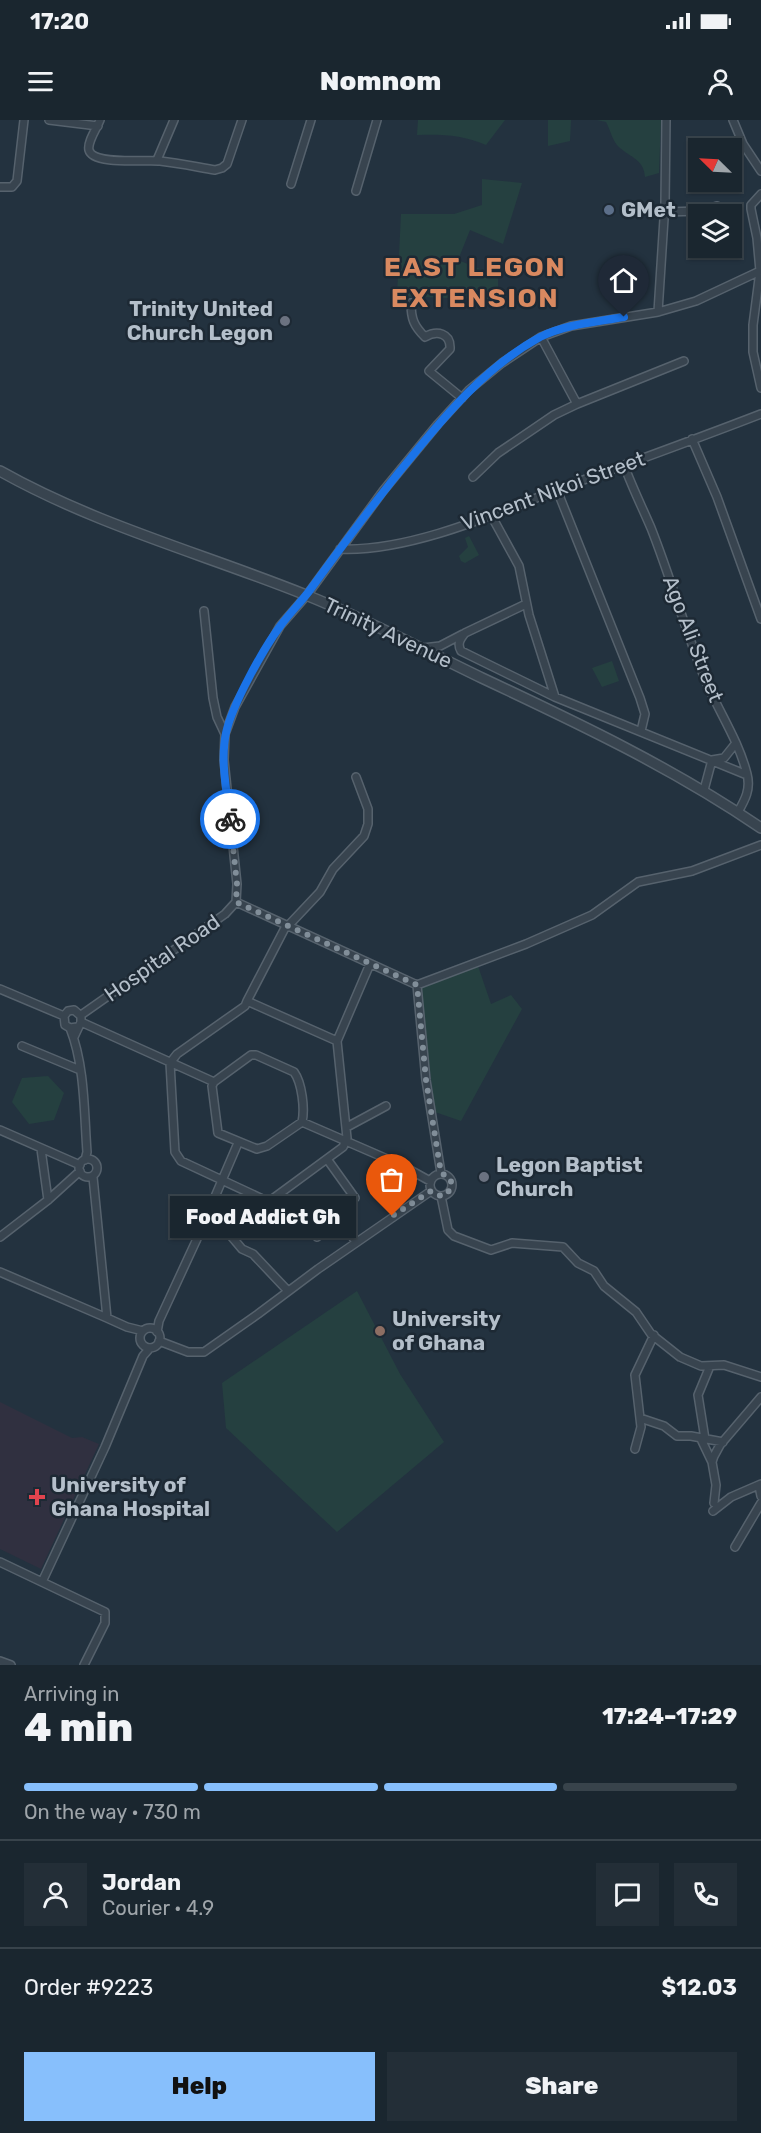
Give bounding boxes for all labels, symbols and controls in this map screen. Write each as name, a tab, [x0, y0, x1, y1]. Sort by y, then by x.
text: 17:20	[30, 8, 89, 35]
icon: menu	[24, 65, 57, 98]
text: Nomnom	[320, 65, 441, 97]
icon: person	[704, 65, 737, 98]
north arrow	[688, 138, 742, 192]
map controls	[688, 138, 742, 258]
place label: GMet	[621, 197, 676, 222]
marker: GMet	[602, 203, 616, 217]
button: layers	[688, 204, 742, 258]
district label: EAST LEGON EXTENSION	[384, 251, 566, 314]
pin	[598, 255, 649, 317]
icon: home	[607, 264, 640, 297]
place label: Trinity United Church Legon	[127, 296, 273, 345]
marker: Trinity United Church Legon	[278, 314, 292, 328]
street label: Vincent Nikoi Street	[458, 446, 648, 535]
street label: Ago Ali Street	[658, 572, 729, 705]
street label: Trinity Avenue	[320, 592, 456, 673]
courier	[200, 789, 260, 849]
icon: bike	[214, 803, 247, 836]
street label: Hospital Road	[99, 909, 224, 1007]
place label: Legon Baptist Church	[496, 1152, 643, 1201]
pin	[366, 1154, 417, 1216]
icon: bag	[375, 1163, 408, 1196]
marker: Legon Baptist Church	[477, 1170, 491, 1184]
callout: Food Addict Gh	[170, 1195, 356, 1237]
text: Food Addict Gh	[186, 1205, 340, 1229]
place label: University of Ghana	[392, 1306, 501, 1355]
marker: University of Ghana	[373, 1324, 387, 1338]
place label: University of Ghana Hospital	[51, 1472, 210, 1521]
marker: University of Ghana Hospital	[28, 1488, 46, 1506]
text: Arriving in	[24, 1682, 119, 1706]
text: 17:24–17:29	[602, 1703, 737, 1730]
text: 4 min	[24, 1705, 133, 1751]
text: On the way · 730 m	[24, 1800, 201, 1824]
button: person	[24, 1863, 87, 1926]
button: chat	[596, 1863, 659, 1926]
button: phone	[674, 1863, 737, 1926]
text: Jordan	[102, 1869, 181, 1896]
text: Courier · 4.9	[102, 1896, 214, 1920]
text: Order #9223	[24, 1974, 153, 2001]
text: $12.03	[662, 1974, 737, 2001]
button: Help	[24, 2052, 375, 2121]
button: Share	[387, 2052, 737, 2121]

